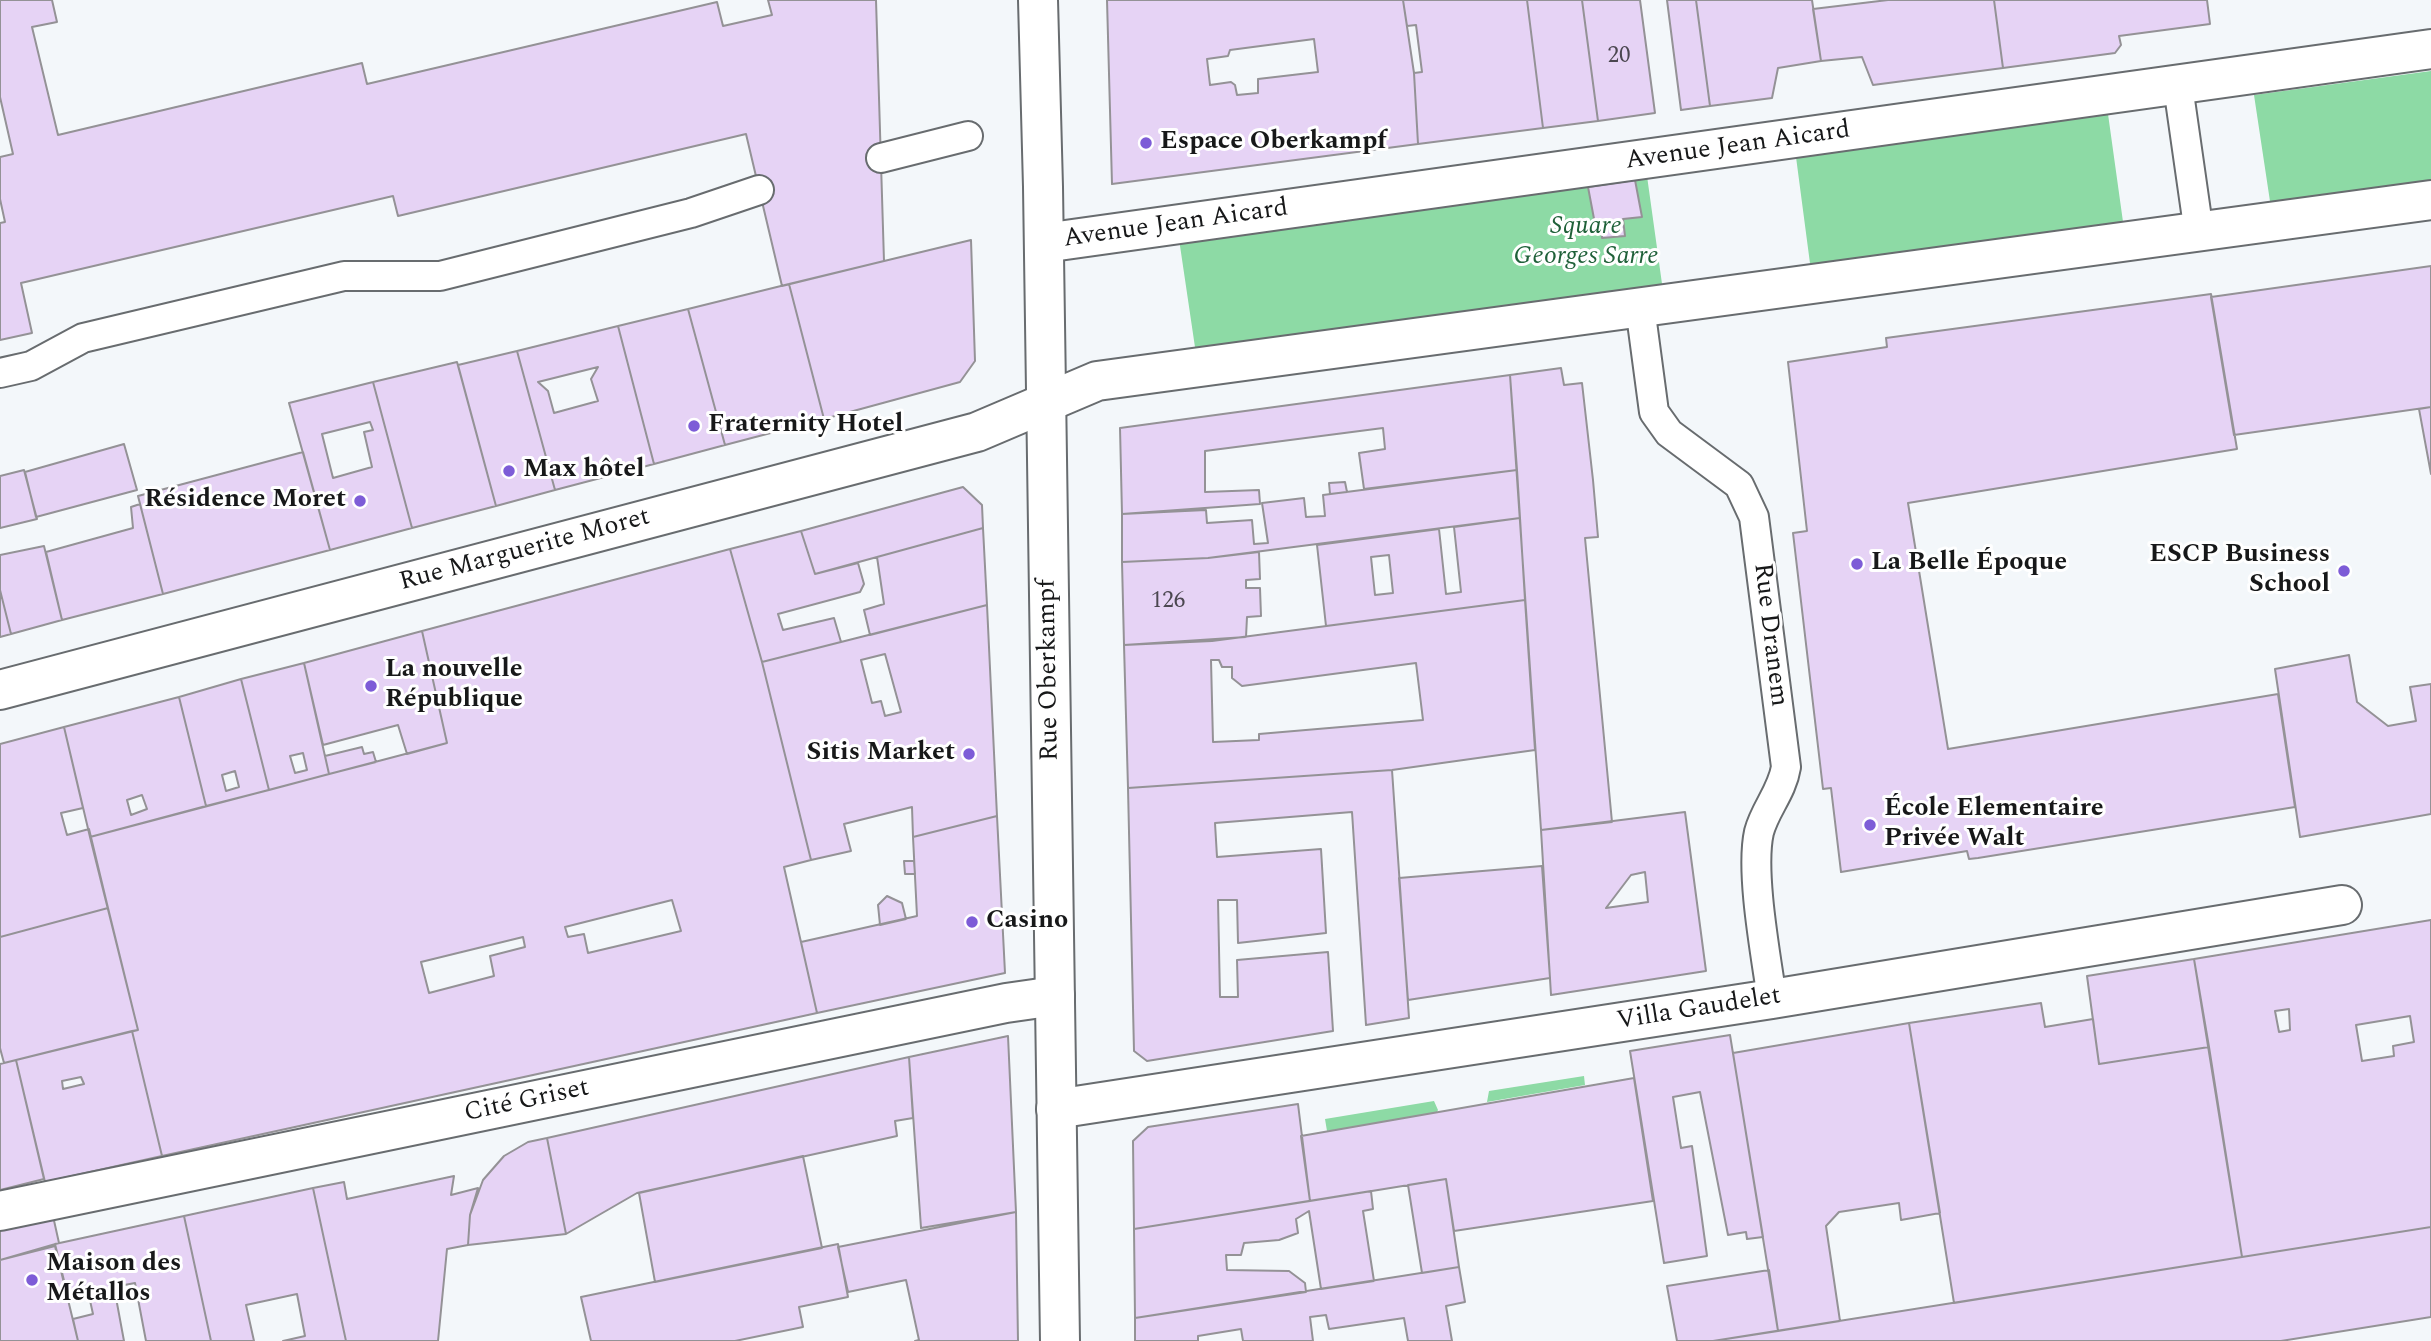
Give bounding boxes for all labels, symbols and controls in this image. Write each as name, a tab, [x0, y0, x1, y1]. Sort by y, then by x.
house number: 20	[1608, 43, 1630, 71]
street label: Avenue Jean Aicard	[1624, 116, 1852, 178]
place label: Espace Oberkampf	[1160, 127, 1387, 159]
marker: Espace Oberkampf	[1138, 135, 1154, 151]
street label: Avenue Jean Aicard	[1062, 194, 1290, 256]
park label: Square Georges Sarre	[1513, 212, 1659, 274]
place label: Fraternity Hotel	[708, 410, 903, 442]
marker: Fraternity Hotel	[686, 418, 702, 434]
place label: Max hôtel	[523, 455, 645, 487]
marker: Max hôtel	[501, 463, 517, 479]
place label: Résidence Moret	[144, 485, 346, 517]
marker: Résidence Moret	[352, 493, 368, 509]
street label: Rue Marguerite Moret	[396, 503, 654, 599]
place label: ESCP Business School	[2149, 540, 2330, 602]
place label: La Belle Époque	[1871, 548, 2067, 580]
marker: La Belle Époque	[1849, 556, 1865, 572]
street label: Rue Dranem	[1745, 561, 1793, 709]
marker: ESCP Business School	[2336, 563, 2352, 579]
street label: Rue Oberkampf	[1033, 579, 1067, 761]
house number: 126	[1151, 588, 1185, 616]
place label: La nouvelle République	[385, 655, 523, 716]
marker: La nouvelle République	[363, 678, 379, 694]
place label: Sitis Market	[807, 738, 955, 770]
marker: Sitis Market	[961, 746, 977, 762]
place label: École Elementaire Privée Walt	[1884, 794, 2104, 856]
marker: École Elementaire Privée Walt	[1862, 817, 1878, 833]
place label: Casino	[986, 906, 1068, 938]
marker: Casino	[964, 914, 980, 930]
street label: Villa Gaudelet	[1615, 982, 1783, 1038]
street label: Cité Griset	[462, 1074, 592, 1130]
place label: Maison des Métallos	[46, 1249, 181, 1310]
marker: Maison des Métallos	[24, 1272, 40, 1288]

